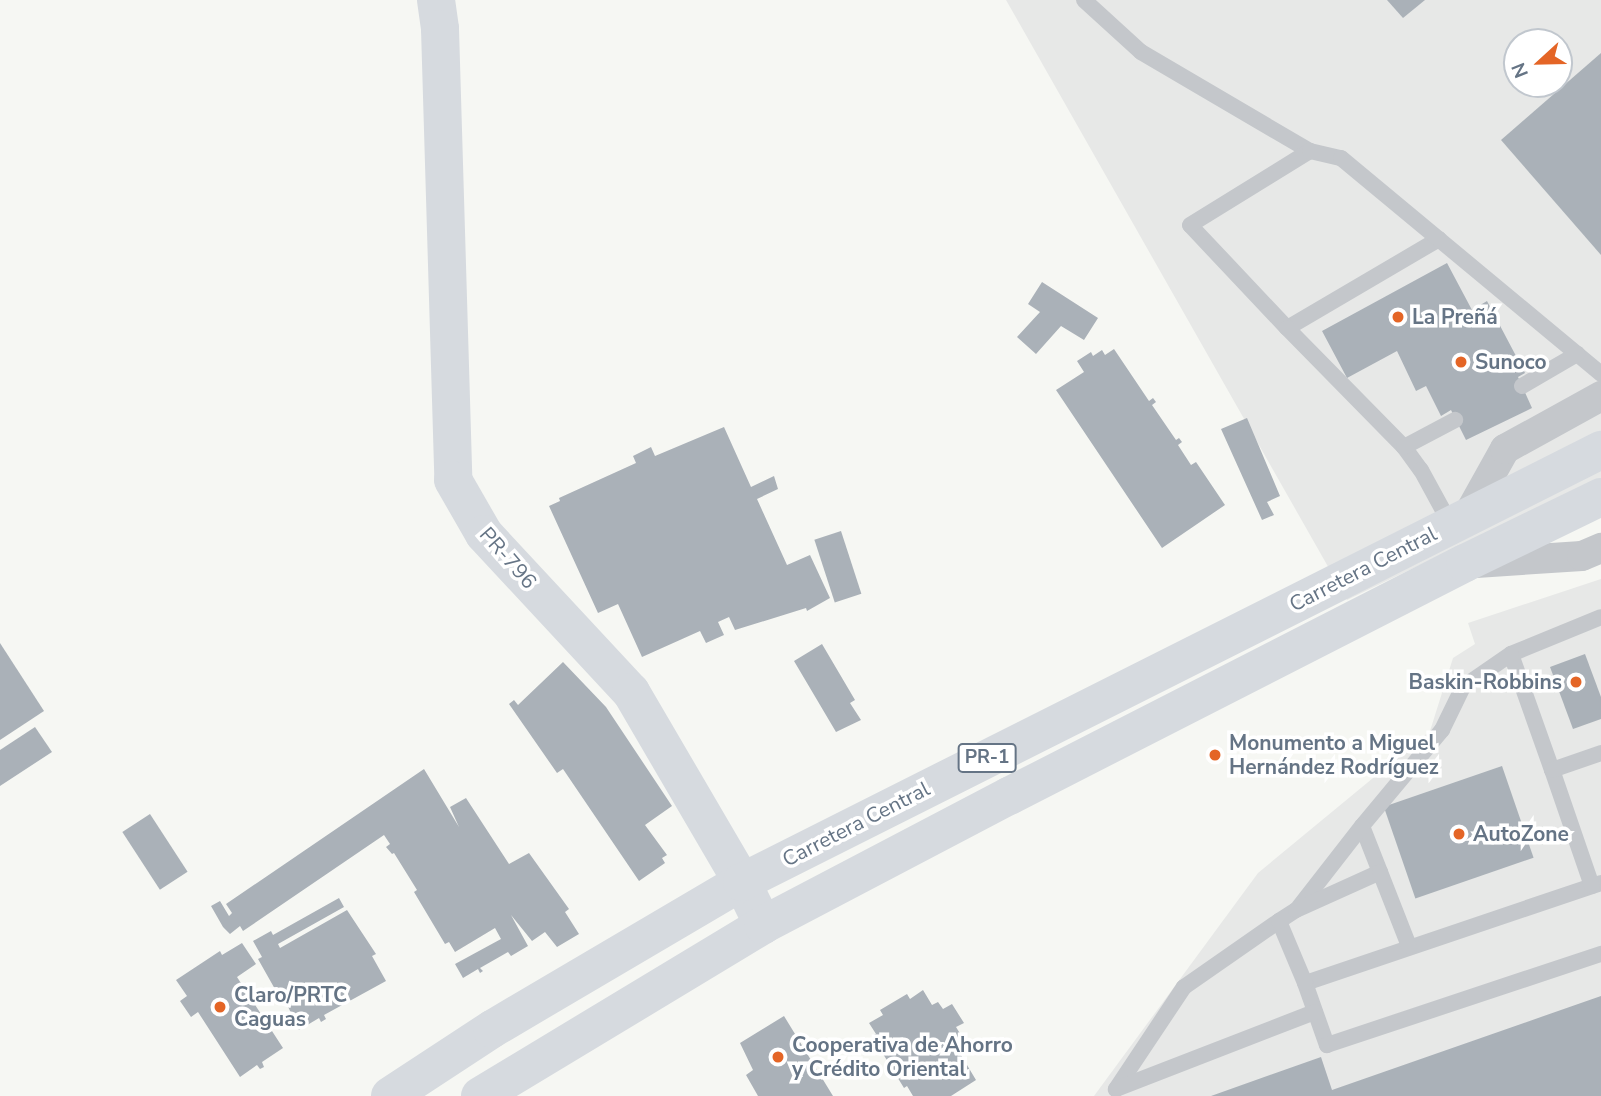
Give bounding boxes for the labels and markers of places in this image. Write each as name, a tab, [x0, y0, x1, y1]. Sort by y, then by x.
place label: La Preñá	[1412, 304, 1498, 330]
marker: La Preñá	[1390, 309, 1406, 325]
place label: Sunoco	[1475, 349, 1547, 375]
marker: Sunoco	[1453, 354, 1469, 370]
place label: Baskin-Robbins	[1408, 669, 1562, 695]
marker: Baskin-Robbins	[1568, 674, 1584, 690]
place label: Monumento a Miguel Hernández Rodríguez	[1229, 730, 1439, 780]
marker: Monumento a Miguel Hernández Rodríguez	[1207, 747, 1223, 763]
place label: AutoZone	[1473, 821, 1569, 847]
marker: AutoZone	[1451, 826, 1467, 842]
place label: Claro/PRTC Caguas	[234, 982, 347, 1032]
marker: Claro/PRTC Caguas	[212, 999, 228, 1015]
place label: Cooperativa de Ahorro y Crédito Oriental	[792, 1032, 1013, 1082]
marker: Cooperativa de Ahorro y Crédito Oriental	[770, 1049, 786, 1065]

